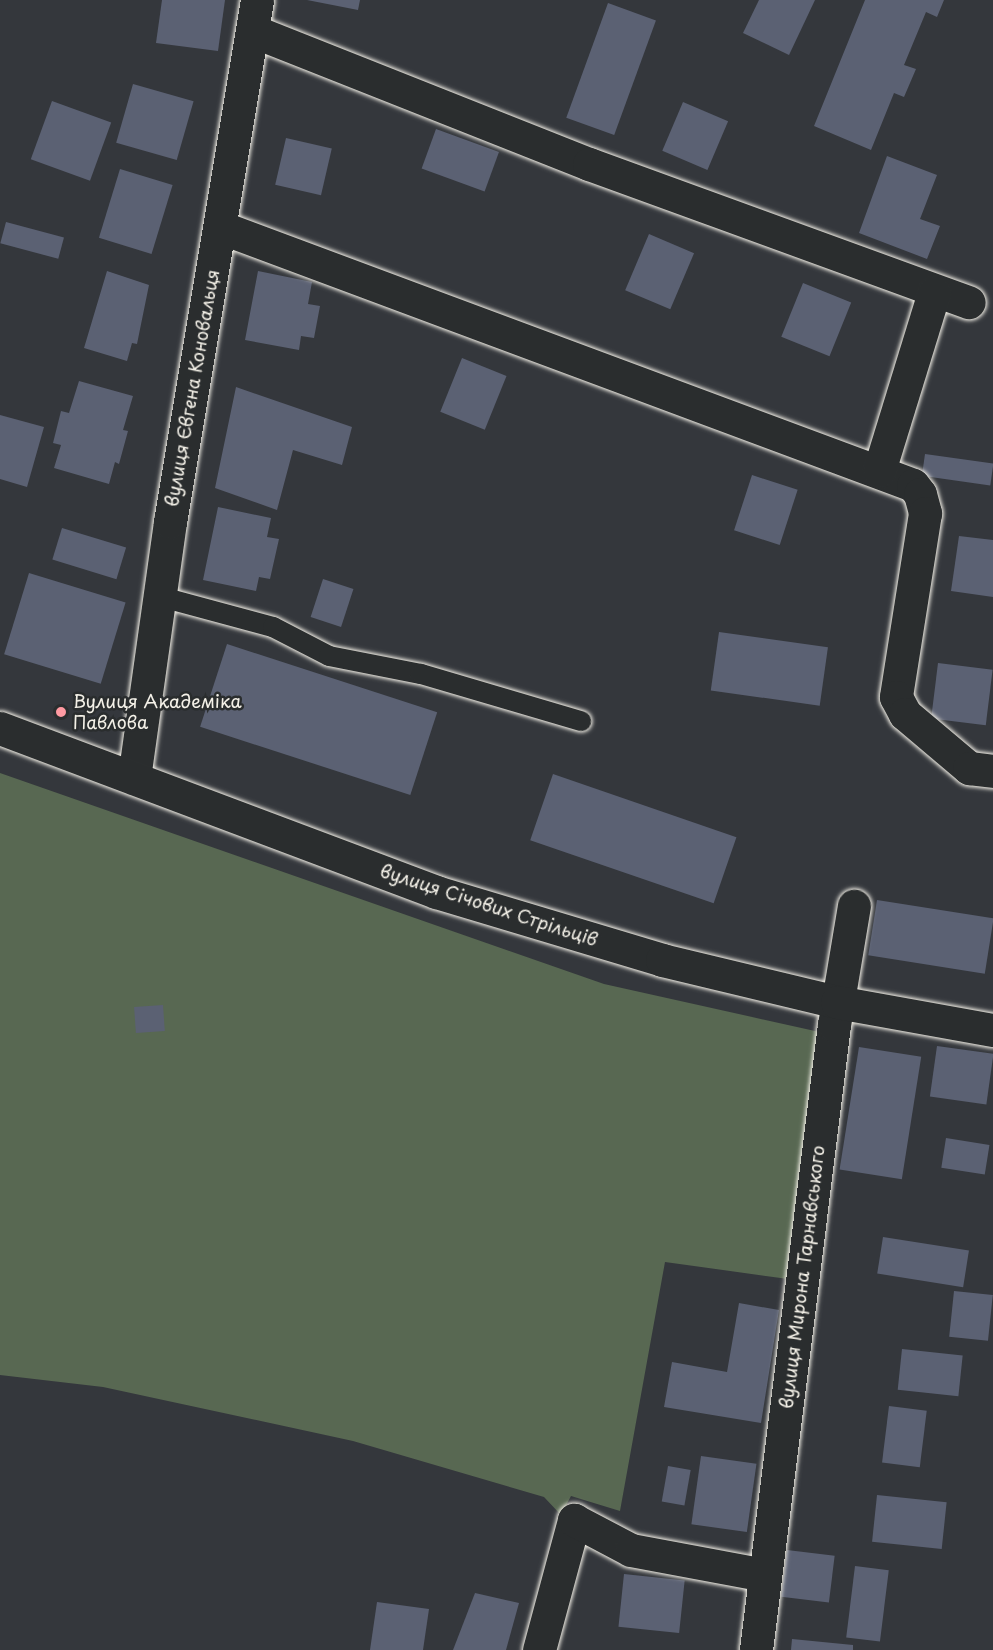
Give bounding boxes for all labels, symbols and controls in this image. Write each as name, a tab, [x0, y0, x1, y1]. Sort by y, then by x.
street label: вулиця Євгена Коновальця	[160, 267, 224, 509]
place label: Вулиця Академіка Павлова	[73, 691, 242, 734]
marker: Вулиця Академіка Павлова	[54, 705, 68, 719]
street label: вулиця Січових Стрільців	[377, 859, 601, 951]
street label: вулиця Мирона Тарнавського	[775, 1144, 829, 1410]

